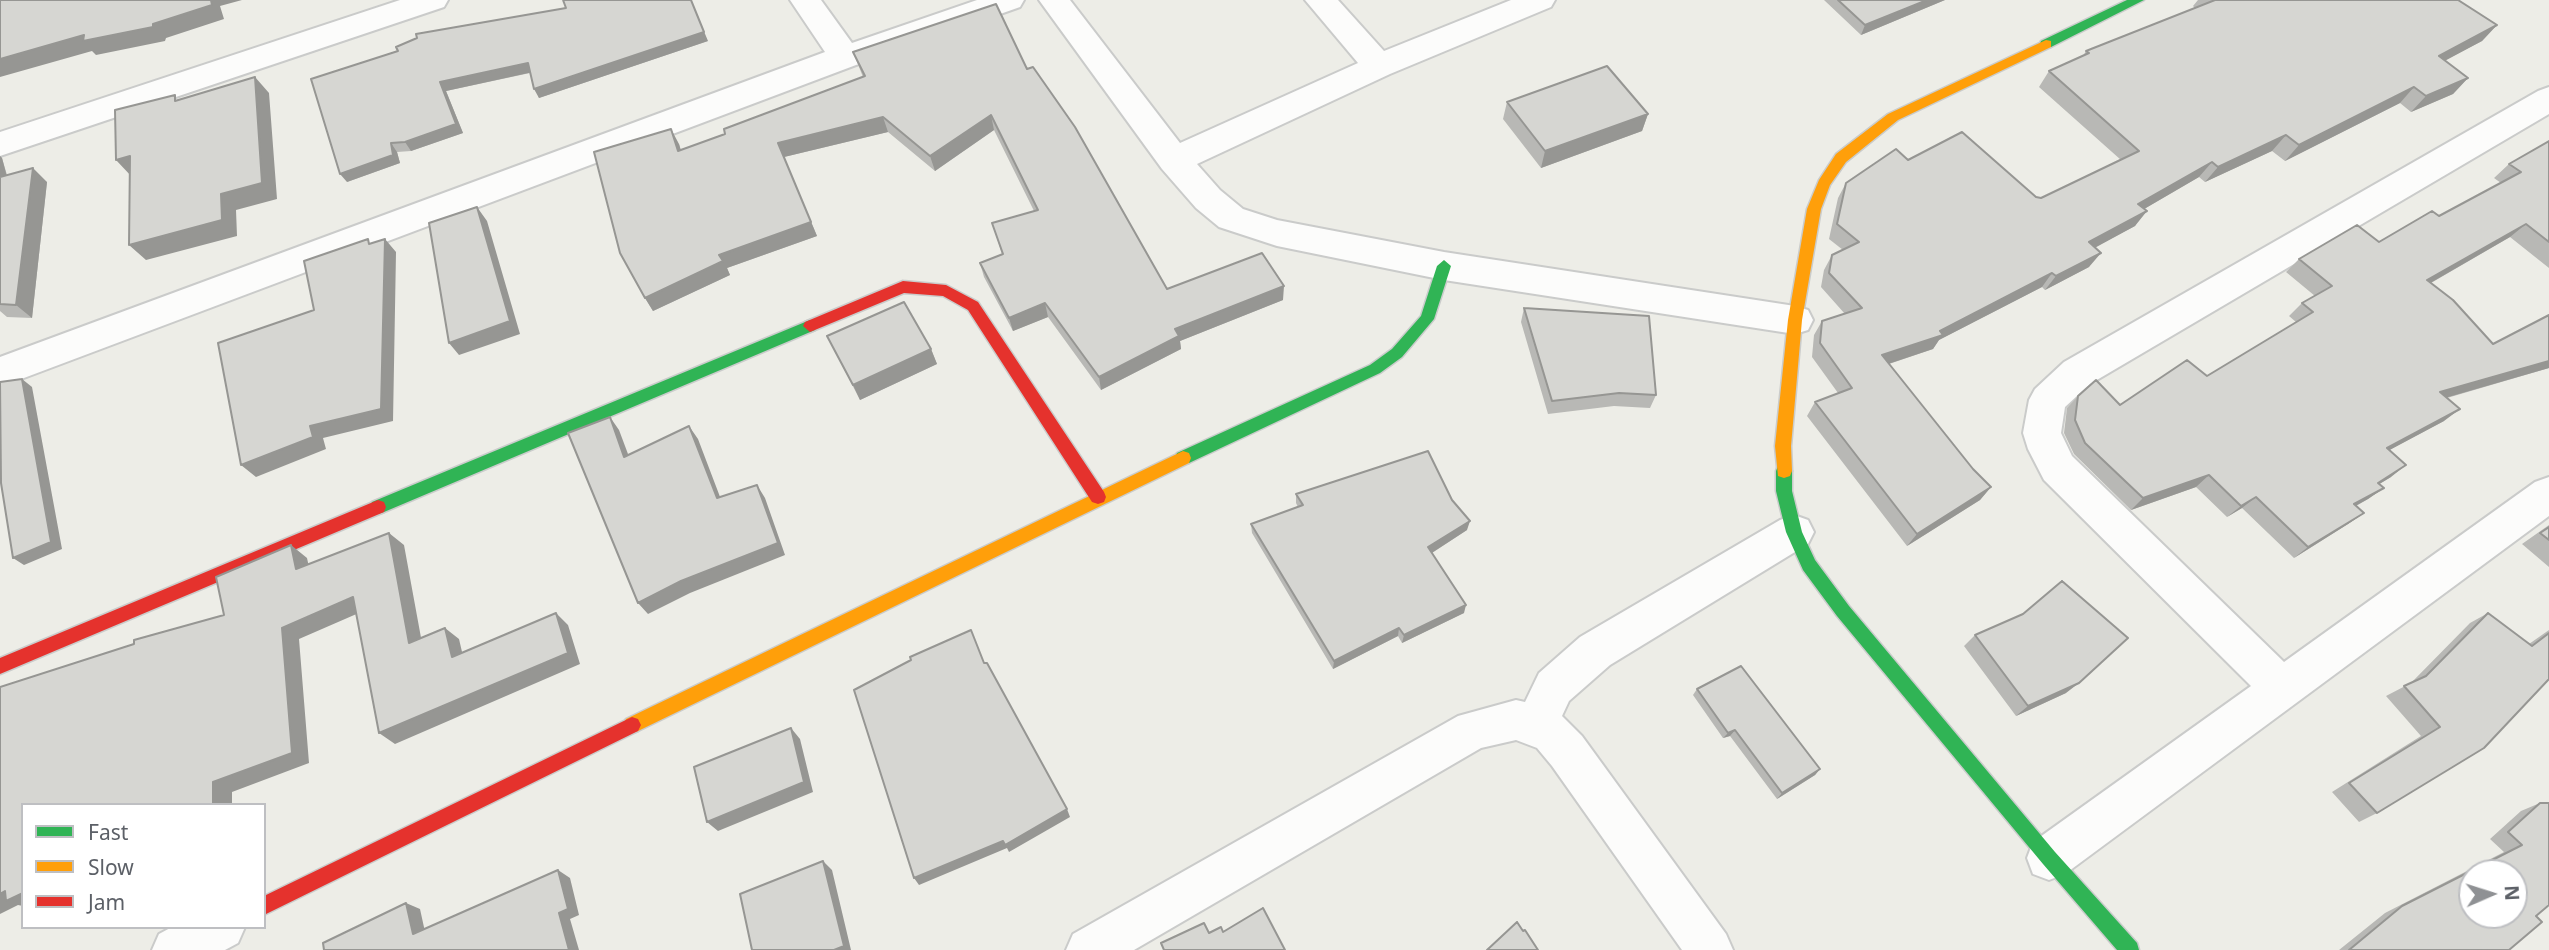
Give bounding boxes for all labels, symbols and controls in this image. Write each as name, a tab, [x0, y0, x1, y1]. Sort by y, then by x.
legend	[21, 803, 266, 929]
text: Fast	[88, 818, 128, 846]
text: Slow	[88, 853, 134, 881]
north arrow	[2458, 859, 2528, 929]
text: N	[2499, 885, 2525, 901]
text: Jam	[88, 888, 125, 916]

